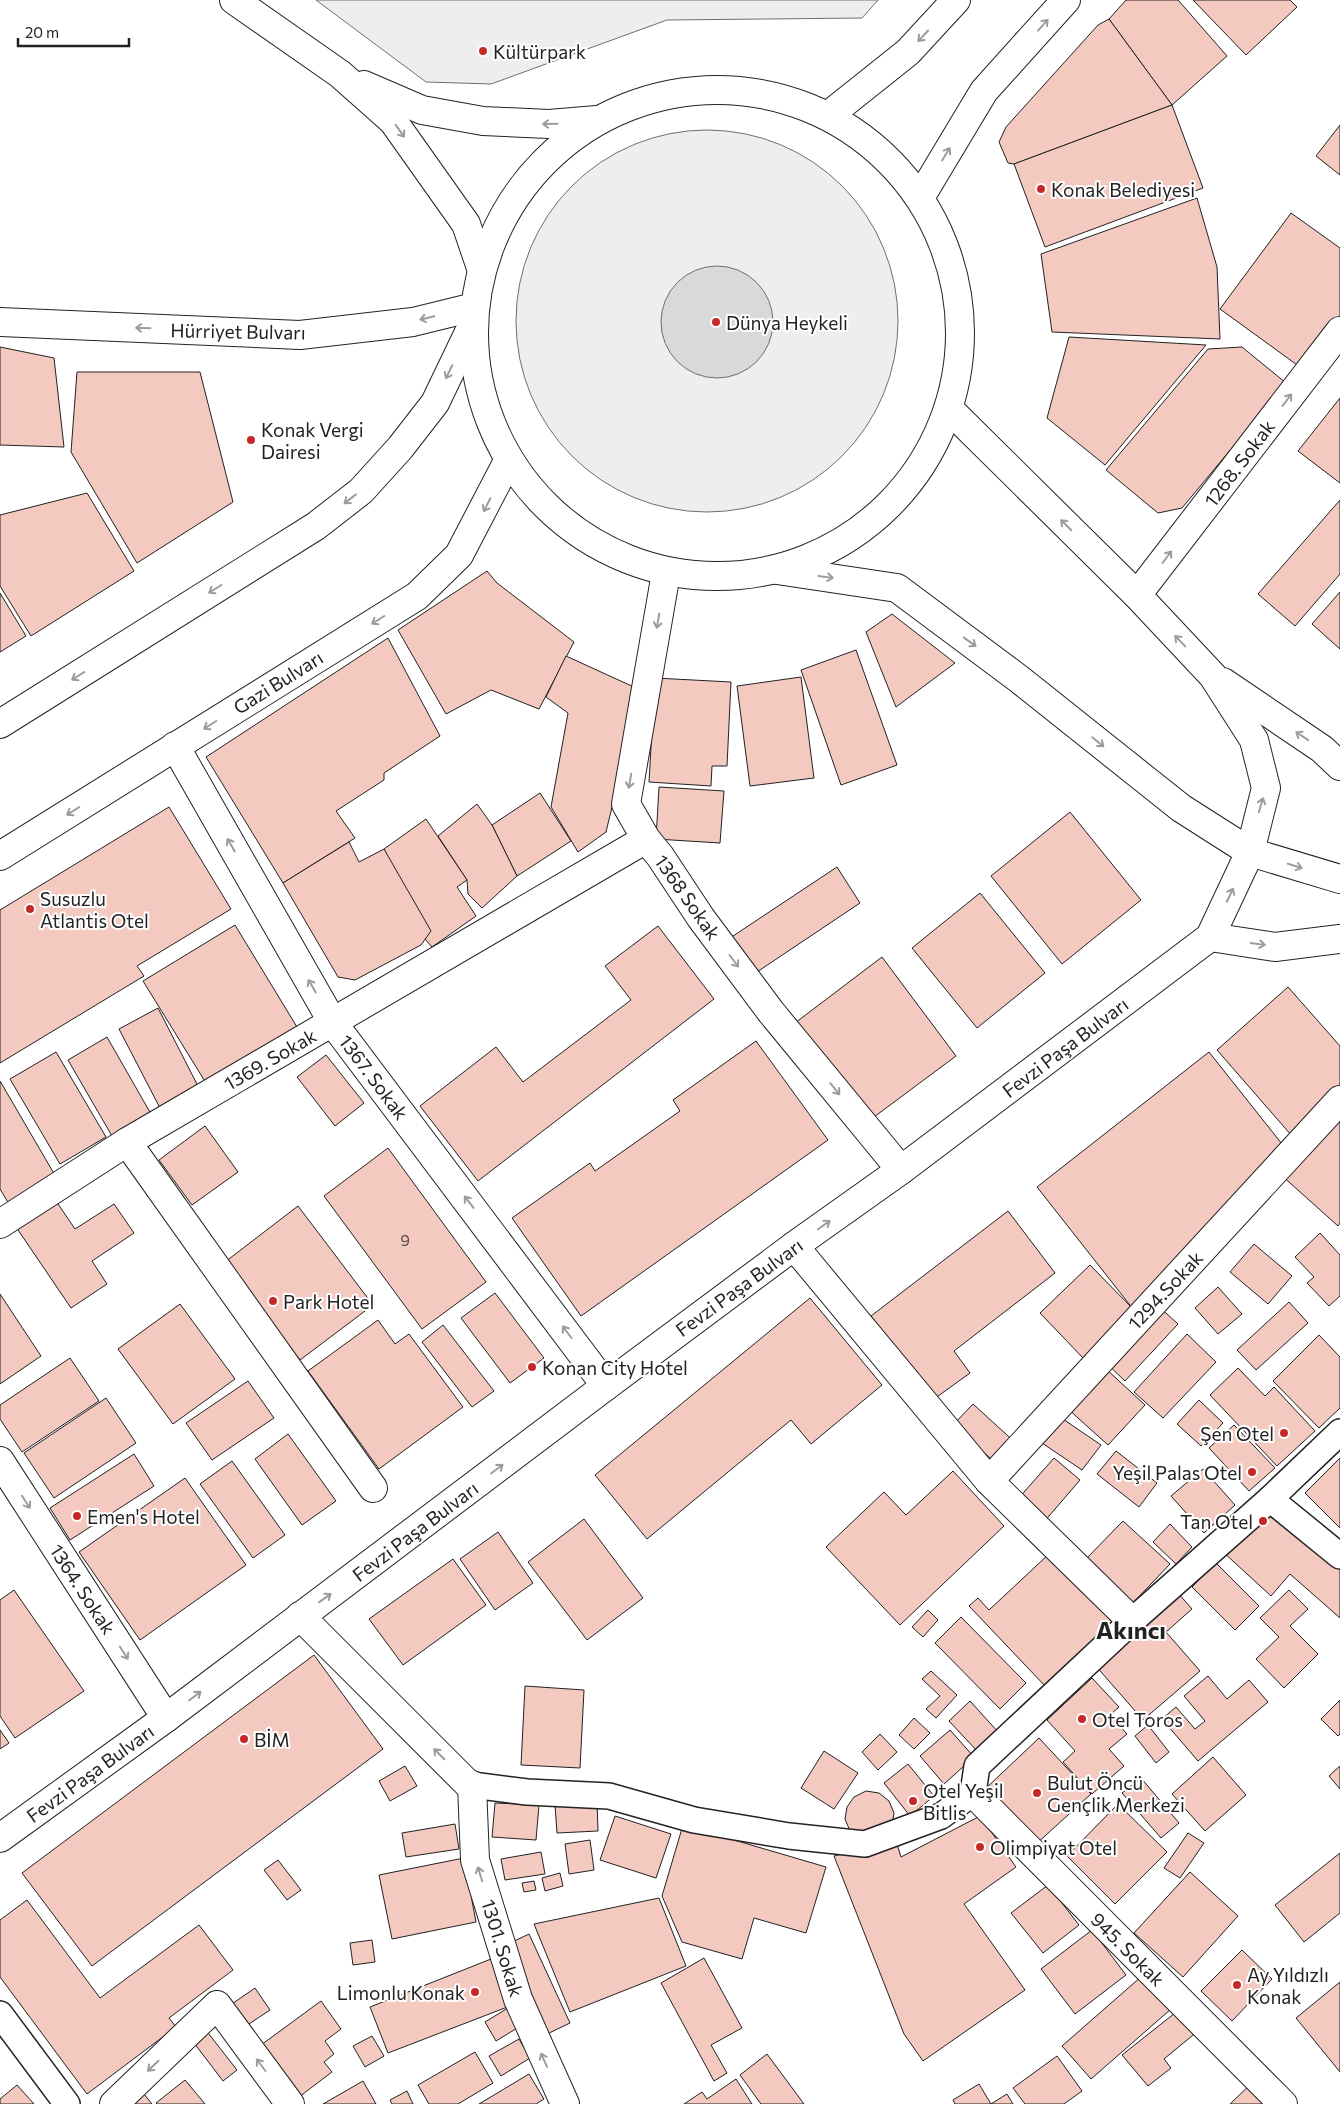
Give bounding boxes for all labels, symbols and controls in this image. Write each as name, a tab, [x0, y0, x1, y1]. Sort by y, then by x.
scale bar	[18, 15, 129, 47]
one-way arrow	[1038, 19, 1049, 32]
text: 20 m	[25, 23, 59, 41]
one-way arrow	[917, 29, 929, 42]
place label: Kültürpark	[493, 40, 586, 63]
marker: Kültürpark	[477, 45, 489, 57]
one-way arrow	[542, 119, 558, 128]
one-way arrow	[395, 124, 405, 138]
one-way arrow	[941, 148, 951, 162]
place label: Konak Belediyesi	[1051, 178, 1195, 201]
marker: Konak Belediyesi	[1035, 183, 1047, 195]
place label: Dünya Heykeli	[726, 311, 848, 334]
one-way arrow	[419, 314, 435, 323]
marker: Dünya Heykeli	[710, 316, 722, 328]
street label: Hürriyet Bulvarı	[170, 318, 306, 344]
one-way arrow	[135, 324, 151, 333]
one-way arrow	[444, 364, 454, 379]
one-way arrow	[1282, 393, 1292, 407]
street label: 1268. Sokak	[1199, 415, 1279, 511]
place label: Konak Vergi Dairesi	[261, 418, 364, 463]
marker: Konak Vergi Dairesi	[245, 434, 257, 446]
one-way arrow	[344, 494, 357, 505]
one-way arrow	[482, 497, 492, 512]
one-way arrow	[1060, 519, 1072, 531]
one-way arrow	[1161, 550, 1172, 563]
one-way arrow	[817, 573, 833, 583]
one-way arrow	[209, 585, 223, 595]
one-way arrow	[652, 612, 662, 628]
one-way arrow	[371, 615, 385, 626]
one-way arrow	[1174, 634, 1186, 647]
one-way arrow	[962, 637, 976, 647]
street label: Gazi Bulvarı	[229, 645, 327, 719]
one-way arrow	[71, 671, 85, 681]
one-way arrow	[204, 720, 218, 730]
one-way arrow	[1295, 731, 1309, 741]
one-way arrow	[1091, 736, 1104, 747]
one-way arrow	[625, 772, 635, 788]
one-way arrow	[1256, 797, 1266, 813]
one-way arrow	[66, 806, 80, 816]
one-way arrow	[226, 838, 236, 853]
street label: 1368 Sokak	[650, 850, 726, 944]
one-way arrow	[1286, 861, 1302, 871]
place label: Susuzlu Atlantis Otel	[40, 887, 149, 932]
one-way arrow	[1226, 888, 1235, 903]
marker: Susuzlu Atlantis Otel	[24, 903, 36, 915]
one-way arrow	[1250, 940, 1266, 950]
one-way arrow	[729, 954, 740, 967]
one-way arrow	[307, 979, 317, 994]
street label: Fevzi Paşa Bulvarı	[997, 992, 1133, 1102]
street label: 1369. Sokak	[220, 1023, 320, 1095]
street label: 1367. Sokak	[335, 1030, 413, 1124]
one-way arrow	[829, 1082, 840, 1095]
one-way arrow	[464, 1196, 475, 1209]
one-way arrow	[816, 1220, 830, 1230]
house number: 9	[400, 1230, 410, 1249]
street label: Fevzi Paşa Bulvarı	[671, 1233, 807, 1341]
street label: 1294.Sokak	[1123, 1246, 1207, 1334]
place label: Park Hotel	[283, 1290, 374, 1313]
marker: Park Hotel	[267, 1295, 279, 1307]
one-way arrow	[561, 1326, 572, 1339]
place label: Konan City Hotel	[542, 1356, 688, 1379]
marker: Konan City Hotel	[526, 1361, 538, 1373]
place label: Şen Otel	[1200, 1422, 1274, 1445]
marker: Şen Otel	[1278, 1427, 1290, 1439]
place label: Yeşil Palas Otel	[1112, 1461, 1242, 1484]
one-way arrow	[490, 1463, 503, 1474]
marker: Yeşil Palas Otel	[1246, 1466, 1258, 1478]
street label: Fevzi Paşa Bulvarı	[347, 1476, 483, 1586]
one-way arrow	[21, 1495, 32, 1509]
place label: Emen's Hotel	[87, 1505, 200, 1528]
marker: Emen's Hotel	[71, 1510, 83, 1522]
place label: Tan Otel	[1180, 1510, 1253, 1533]
marker: Tan Otel	[1257, 1515, 1269, 1527]
street label: 1364. Sokak	[45, 1540, 121, 1638]
one-way arrow	[318, 1593, 332, 1603]
district label: Akıncı	[1096, 1615, 1166, 1644]
one-way arrow	[119, 1646, 129, 1660]
one-way arrow	[188, 1690, 201, 1701]
place label: Otel Toros	[1092, 1708, 1183, 1731]
marker: Otel Toros	[1076, 1713, 1088, 1725]
street label: Fevzi Paşa Bulvarı	[22, 1719, 158, 1827]
place label: BİM	[254, 1728, 290, 1751]
marker: BİM	[238, 1733, 250, 1745]
one-way arrow	[433, 1749, 445, 1761]
place label: Bulut Öncü Gençlik Merkezi	[1047, 1771, 1185, 1816]
place label: Otel Yeşil Bitlis	[923, 1779, 1004, 1824]
marker: Bulut Öncü Gençlik Merkezi	[1031, 1787, 1043, 1799]
marker: Otel Yeşil Bitlis	[907, 1795, 919, 1807]
place label: Olimpiyat Otel	[990, 1836, 1117, 1859]
marker: Olimpiyat Otel	[974, 1841, 986, 1853]
one-way arrow	[474, 1866, 484, 1882]
street label: 1301. Sokak	[477, 1897, 529, 1999]
street label: 945. Sokak	[1086, 1907, 1170, 1991]
place label: Ay Yıldızlı Konak	[1247, 1963, 1329, 2008]
marker: Ay Yıldızlı Konak	[1231, 1979, 1243, 1991]
place label: Limonlu Konak	[337, 1981, 465, 2004]
marker: Limonlu Konak	[469, 1986, 481, 1998]
one-way arrow	[539, 2053, 549, 2068]
one-way arrow	[256, 2058, 266, 2072]
one-way arrow	[147, 2060, 159, 2072]

